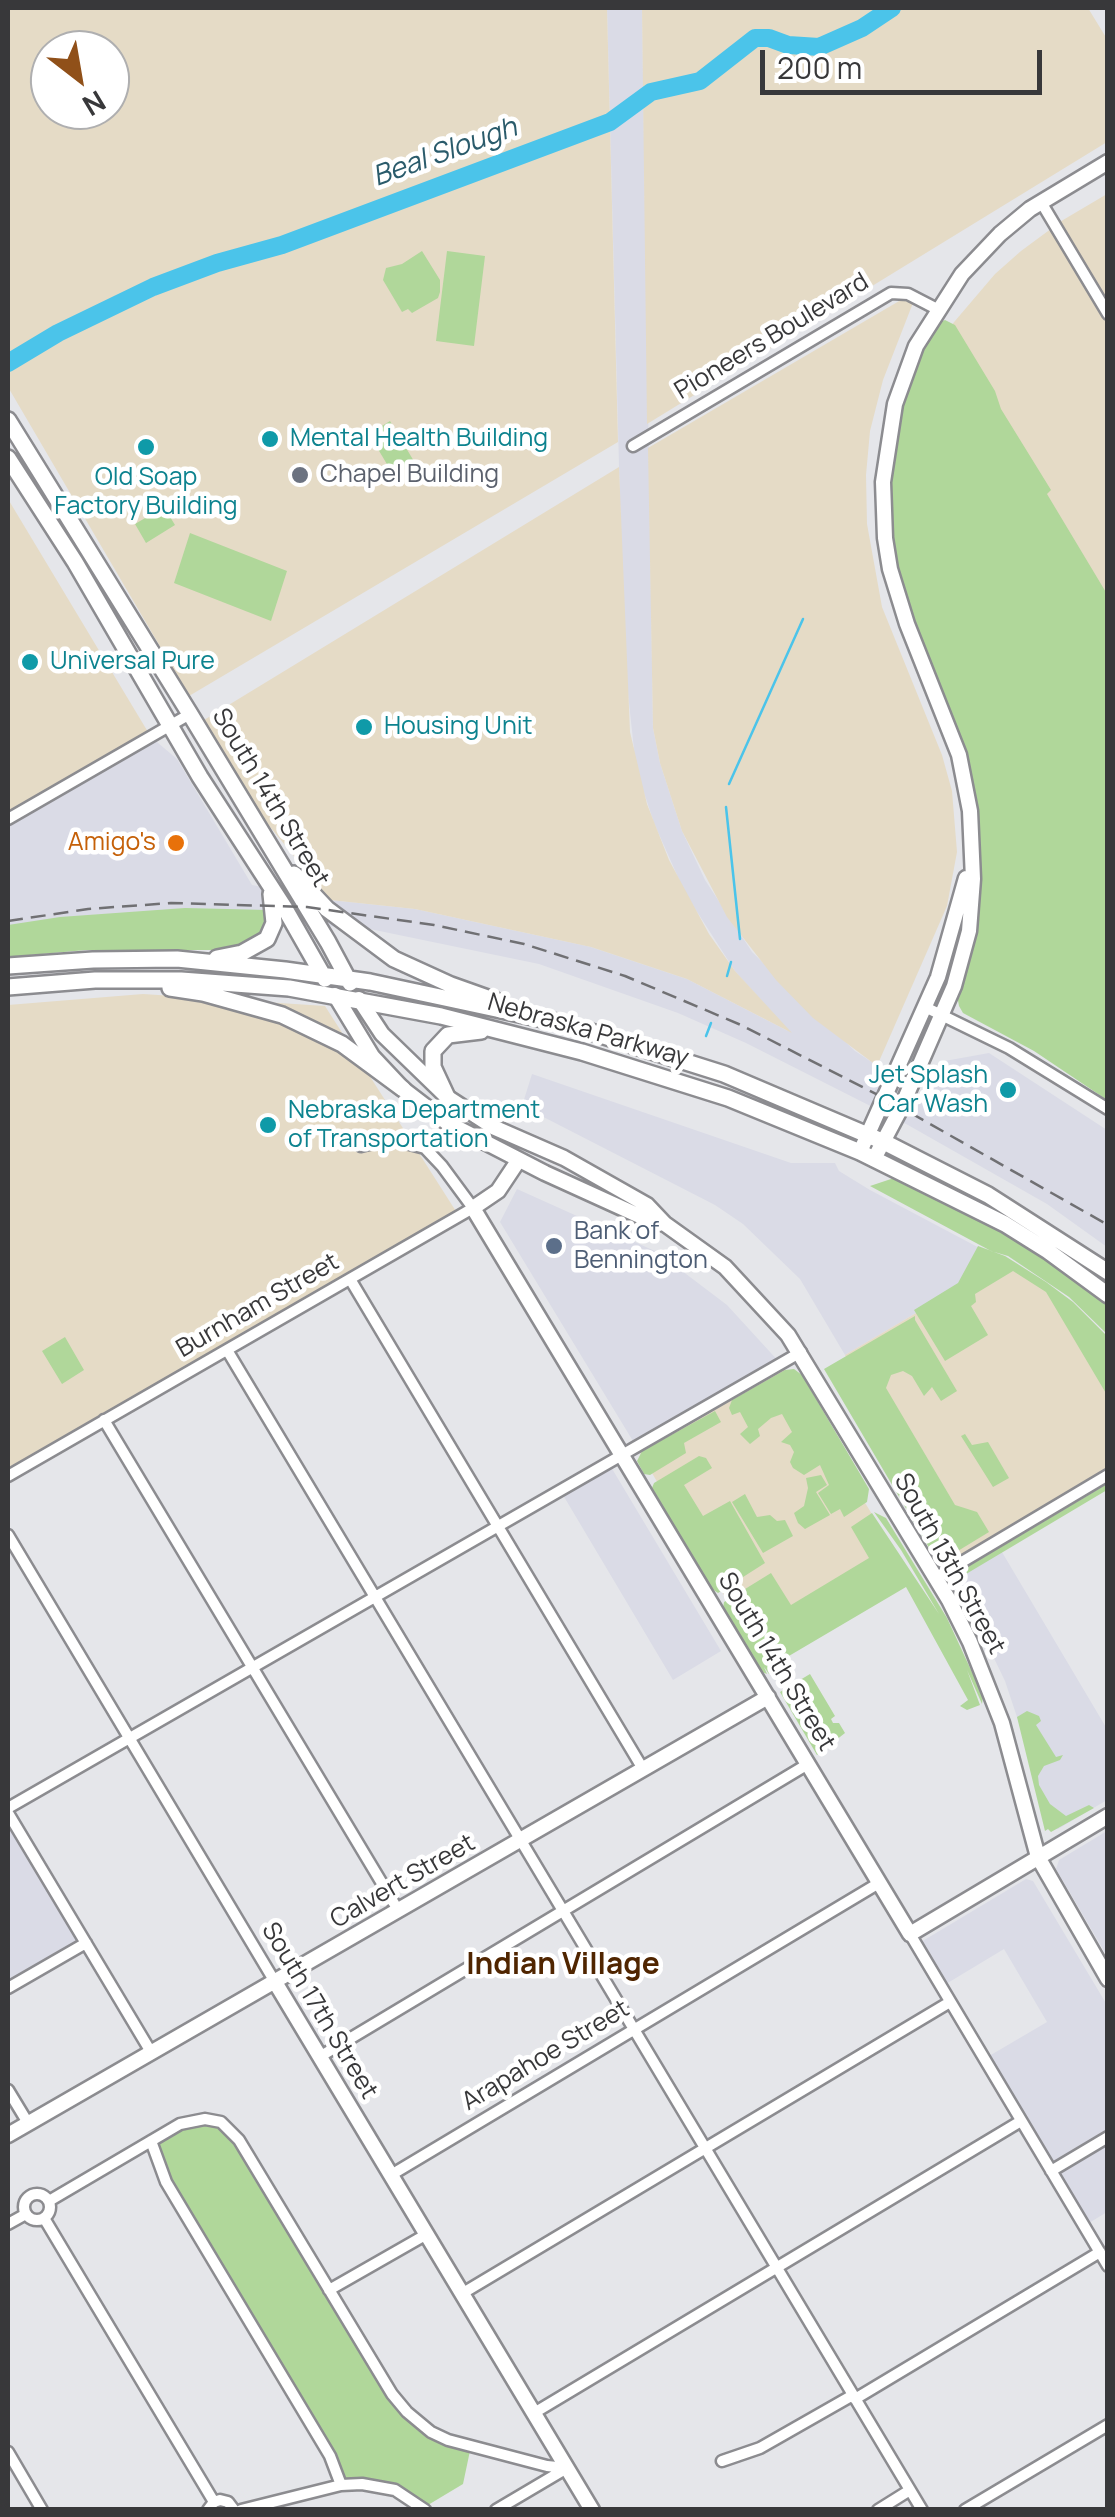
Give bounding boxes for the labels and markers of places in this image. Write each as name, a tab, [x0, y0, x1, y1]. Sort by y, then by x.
place label: Mental Health Building	[290, 424, 548, 454]
marker: Mental Health Building	[259, 428, 281, 450]
marker: Old Soap Factory Building	[135, 436, 157, 458]
place label: Chapel Building	[320, 460, 499, 490]
place label: Old Soap Factory Building	[54, 463, 238, 522]
marker: Chapel Building	[289, 464, 311, 486]
place label: Universal Pure	[50, 647, 215, 677]
marker: Universal Pure	[19, 651, 41, 673]
place label: Housing Unit	[384, 712, 533, 742]
marker: Housing Unit	[353, 716, 375, 738]
place label: Amigo's	[68, 828, 156, 858]
marker: Amigo's	[165, 832, 187, 854]
place label: Jet Splash Car Wash	[869, 1061, 988, 1120]
marker: Jet Splash Car Wash	[997, 1079, 1019, 1101]
place label: Nebraska Department of Transportation	[288, 1096, 540, 1155]
marker: Nebraska Department of Transportation	[257, 1114, 279, 1136]
place label: Bank of Bennington	[574, 1217, 708, 1276]
marker: Bank of Bennington	[543, 1235, 565, 1257]

